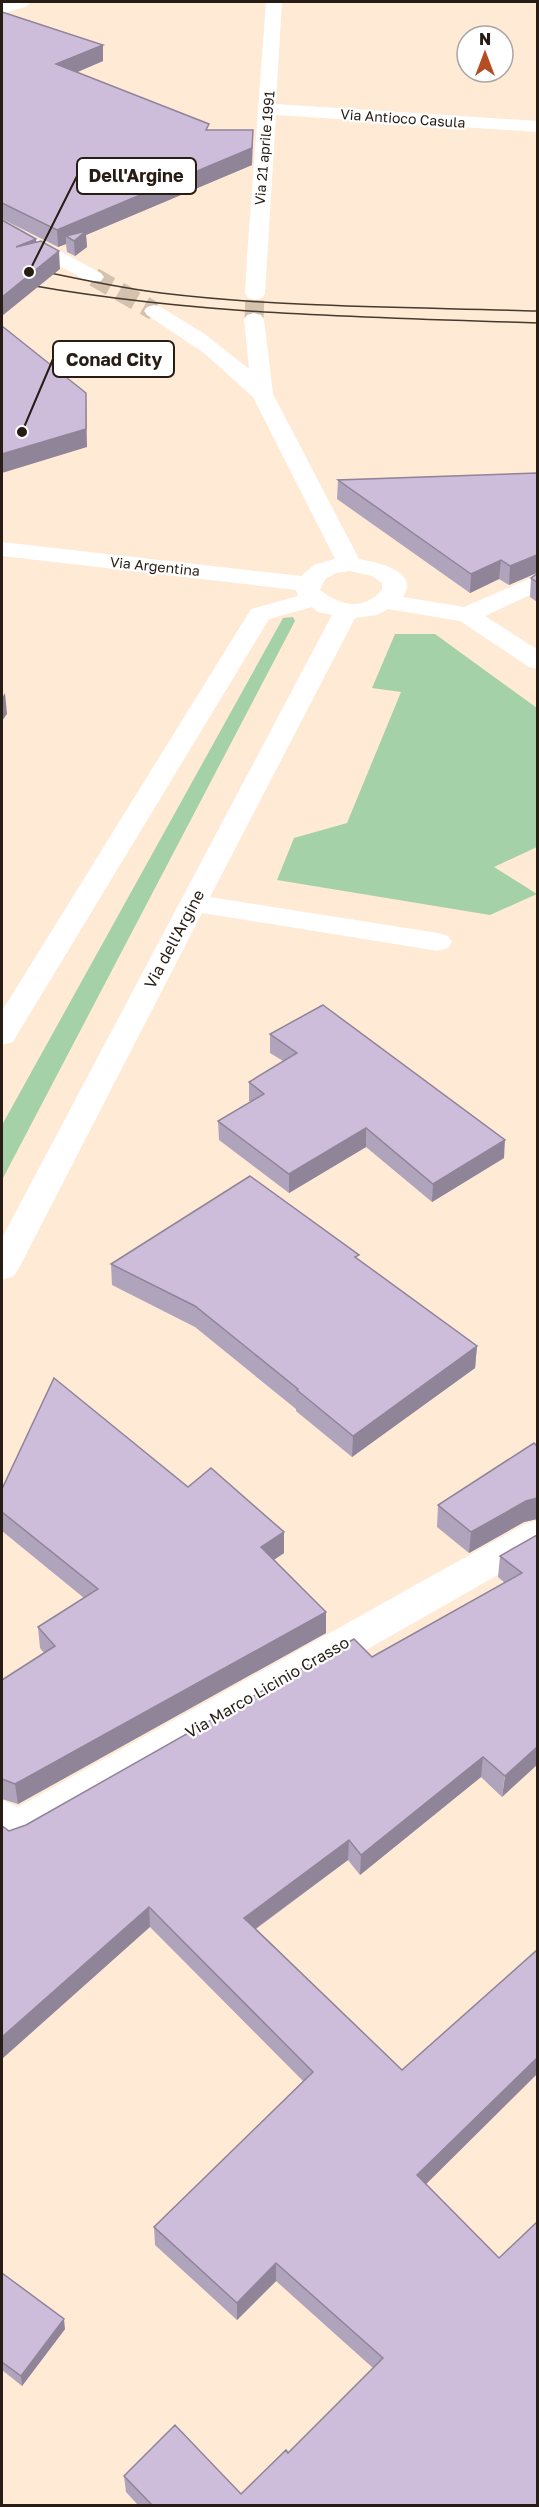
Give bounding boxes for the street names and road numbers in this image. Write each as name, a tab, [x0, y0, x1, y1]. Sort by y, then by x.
street label: Via 21 aprile 1991	[251, 90, 278, 206]
street label: Via Antioco Casula	[340, 105, 466, 131]
street label: Via Argentina	[109, 553, 201, 579]
street label: Via dell'Argine	[140, 886, 208, 992]
street label: Via Marco Licinio Crasso	[181, 1632, 353, 1742]

